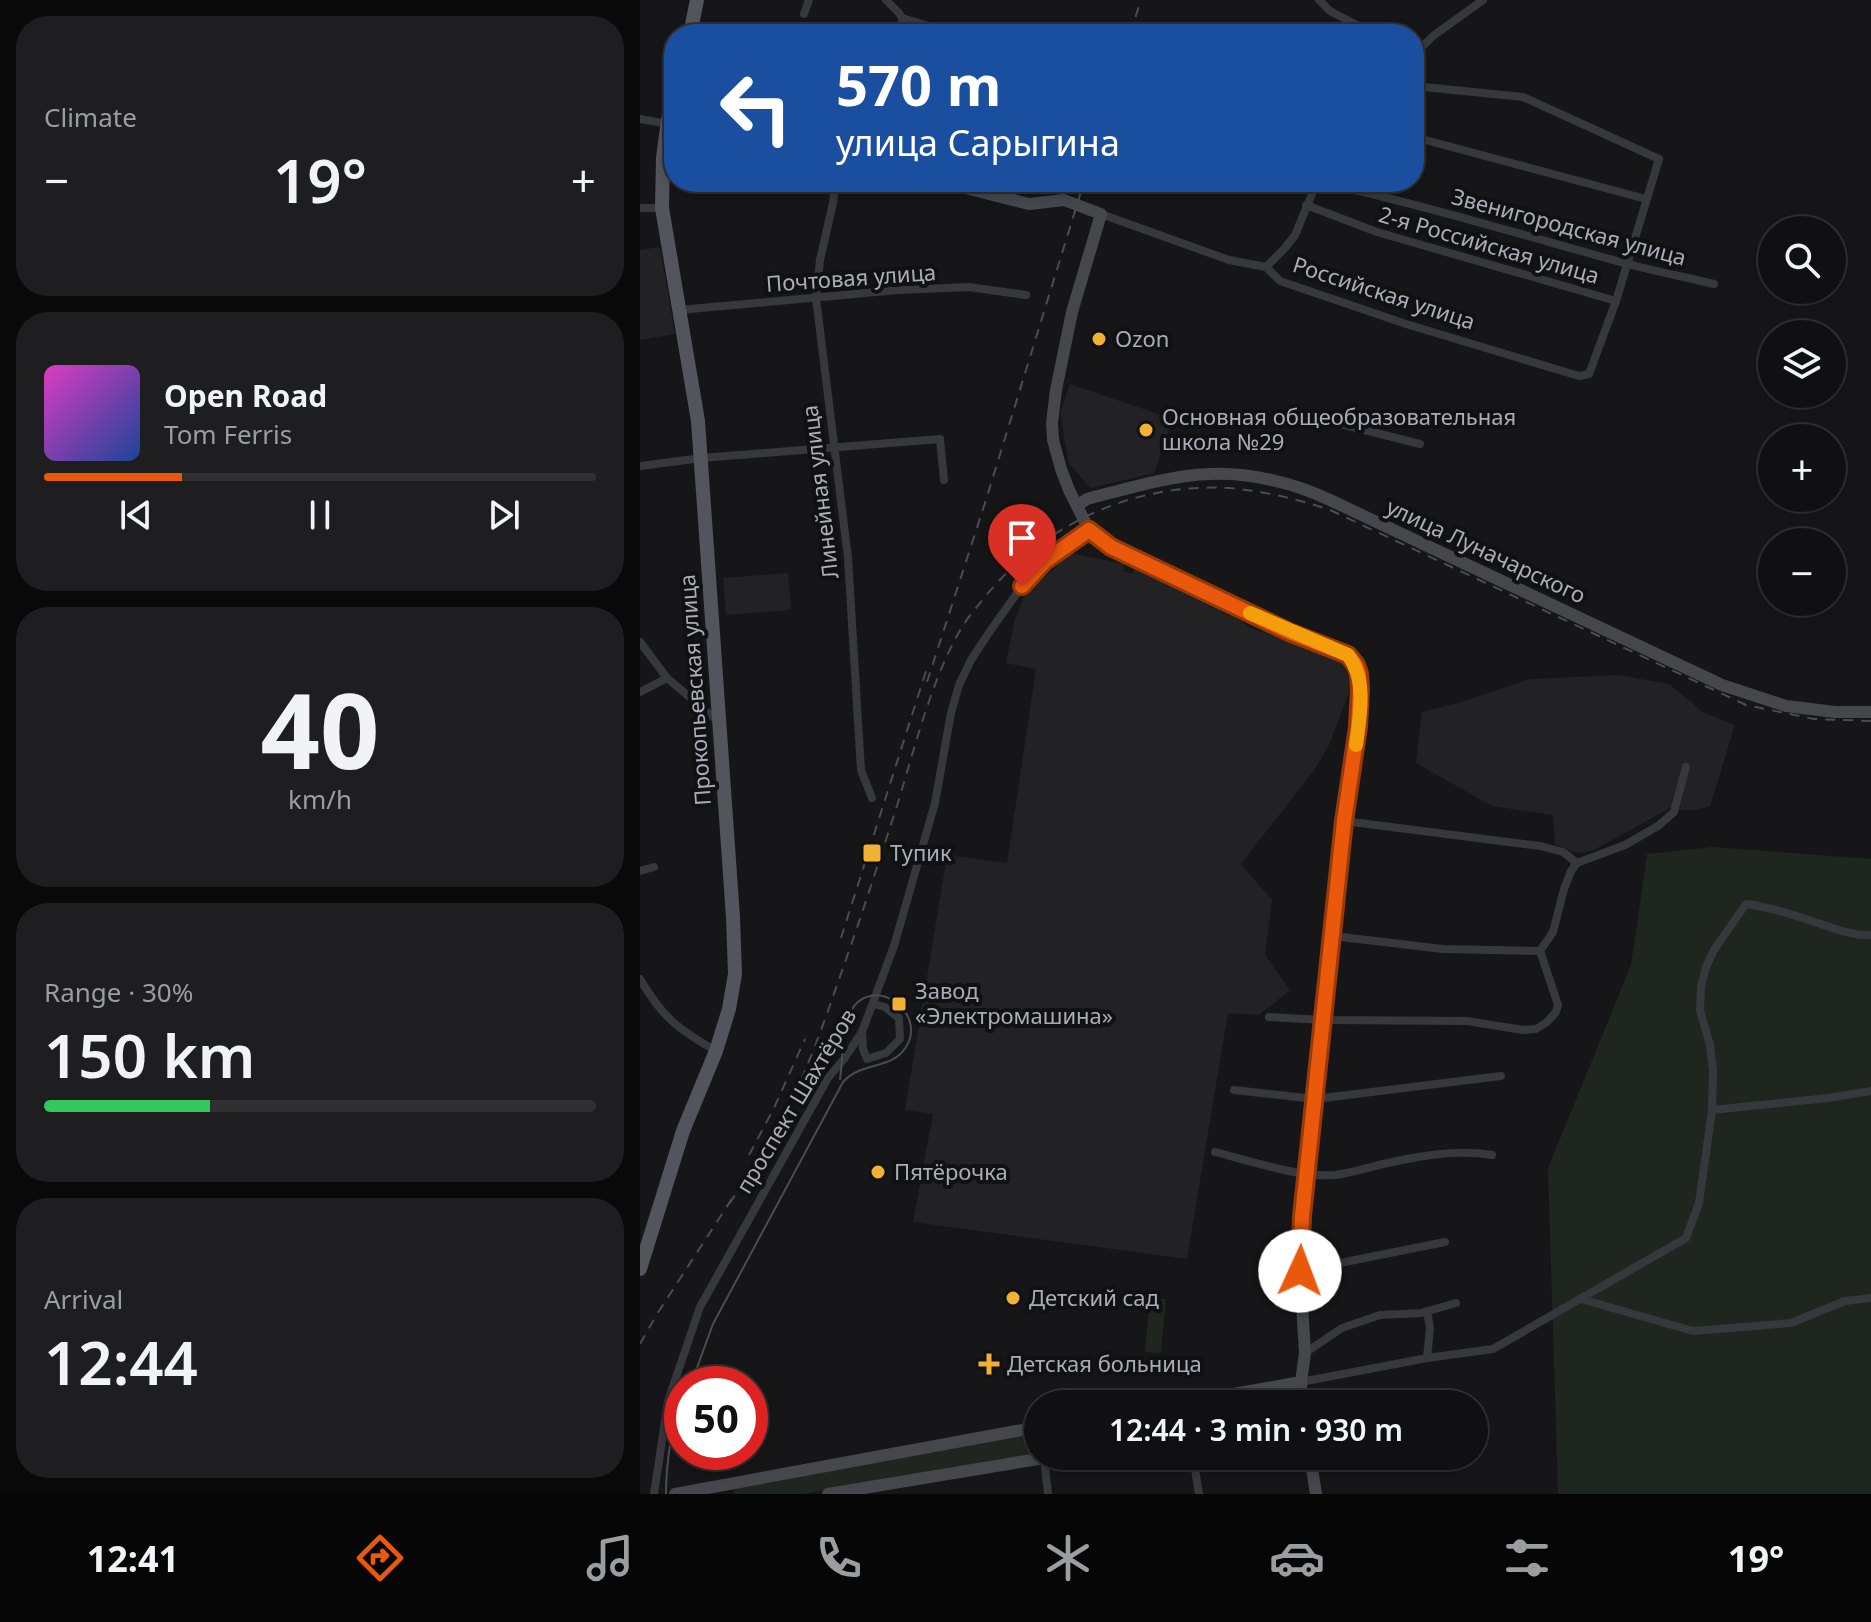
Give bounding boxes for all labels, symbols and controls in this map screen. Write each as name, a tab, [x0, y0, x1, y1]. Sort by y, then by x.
text: 570 m	[836, 46, 1001, 122]
icon: left	[704, 56, 808, 160]
text: Climate	[44, 99, 137, 135]
text: улица Сарыгина	[836, 118, 1120, 167]
text: 19°	[273, 139, 367, 221]
text: −	[44, 150, 69, 210]
text: +	[571, 150, 596, 210]
street label: Звенигородская улица	[1449, 180, 1690, 272]
street label: 2-я Российская улица	[1375, 198, 1603, 290]
map controls	[1758, 216, 1846, 616]
button: search	[1758, 216, 1846, 304]
street label: Российская улица	[1289, 248, 1479, 336]
street label: Почтовая улица	[765, 256, 937, 298]
button: layers	[1758, 320, 1846, 408]
place label: Ozon	[1115, 323, 1169, 353]
marker: Ozon	[1090, 330, 1108, 348]
text: Open Road	[164, 375, 327, 416]
place label: Основная общеобразовательная школа №29	[1162, 401, 1516, 456]
street label: Линейная улица	[793, 404, 845, 581]
text: Tom Ferris	[164, 416, 292, 452]
marker: Основная общеобразовательная школа №29	[1137, 421, 1155, 439]
button: +	[1758, 424, 1846, 512]
street label: улица Луначарского	[1382, 491, 1591, 609]
icon: previous	[114, 493, 158, 537]
icon: pause	[298, 493, 342, 537]
icon: next	[482, 493, 526, 537]
pin	[988, 504, 1056, 586]
icon: arrive	[1000, 516, 1044, 560]
button: −	[1758, 528, 1846, 616]
street label: Прокопьевская улица	[671, 573, 717, 807]
text: 40	[261, 658, 379, 799]
text: km/h	[288, 781, 352, 817]
place label: Тупик	[890, 837, 952, 867]
marker: Тупик	[861, 842, 883, 864]
text: Range · 30%	[44, 974, 193, 1010]
place label: Завод «Электромашина»	[915, 975, 1113, 1030]
marker: Завод «Электромашина»	[890, 995, 908, 1013]
street label: проспект Шахтёров	[728, 1003, 862, 1198]
text: 150 km	[44, 1014, 255, 1096]
place label: Пятёрочка	[894, 1156, 1008, 1186]
marker: Пятёрочка	[869, 1163, 887, 1181]
position arrow	[1258, 1229, 1342, 1313]
text: Arrival	[44, 1281, 123, 1317]
place label: Детский сад	[1029, 1282, 1160, 1312]
marker: Детский сад	[1004, 1289, 1022, 1307]
text: 12:44	[44, 1321, 198, 1403]
place label: Детская больница	[1007, 1348, 1202, 1378]
marker: Детская больница	[978, 1353, 1000, 1375]
speed limit sign: 50	[664, 1366, 768, 1470]
text: 12:44 · 3 min · 930 m	[1109, 1409, 1403, 1450]
icon: directions	[352, 1530, 408, 1586]
icon: music	[582, 1530, 638, 1586]
icon: phone	[811, 1530, 867, 1586]
icon: climate	[1040, 1530, 1096, 1586]
icon: car	[1269, 1530, 1325, 1586]
icon: filters	[1499, 1530, 1555, 1586]
text: 12:41	[87, 1534, 179, 1583]
text: 19°	[1728, 1534, 1784, 1583]

